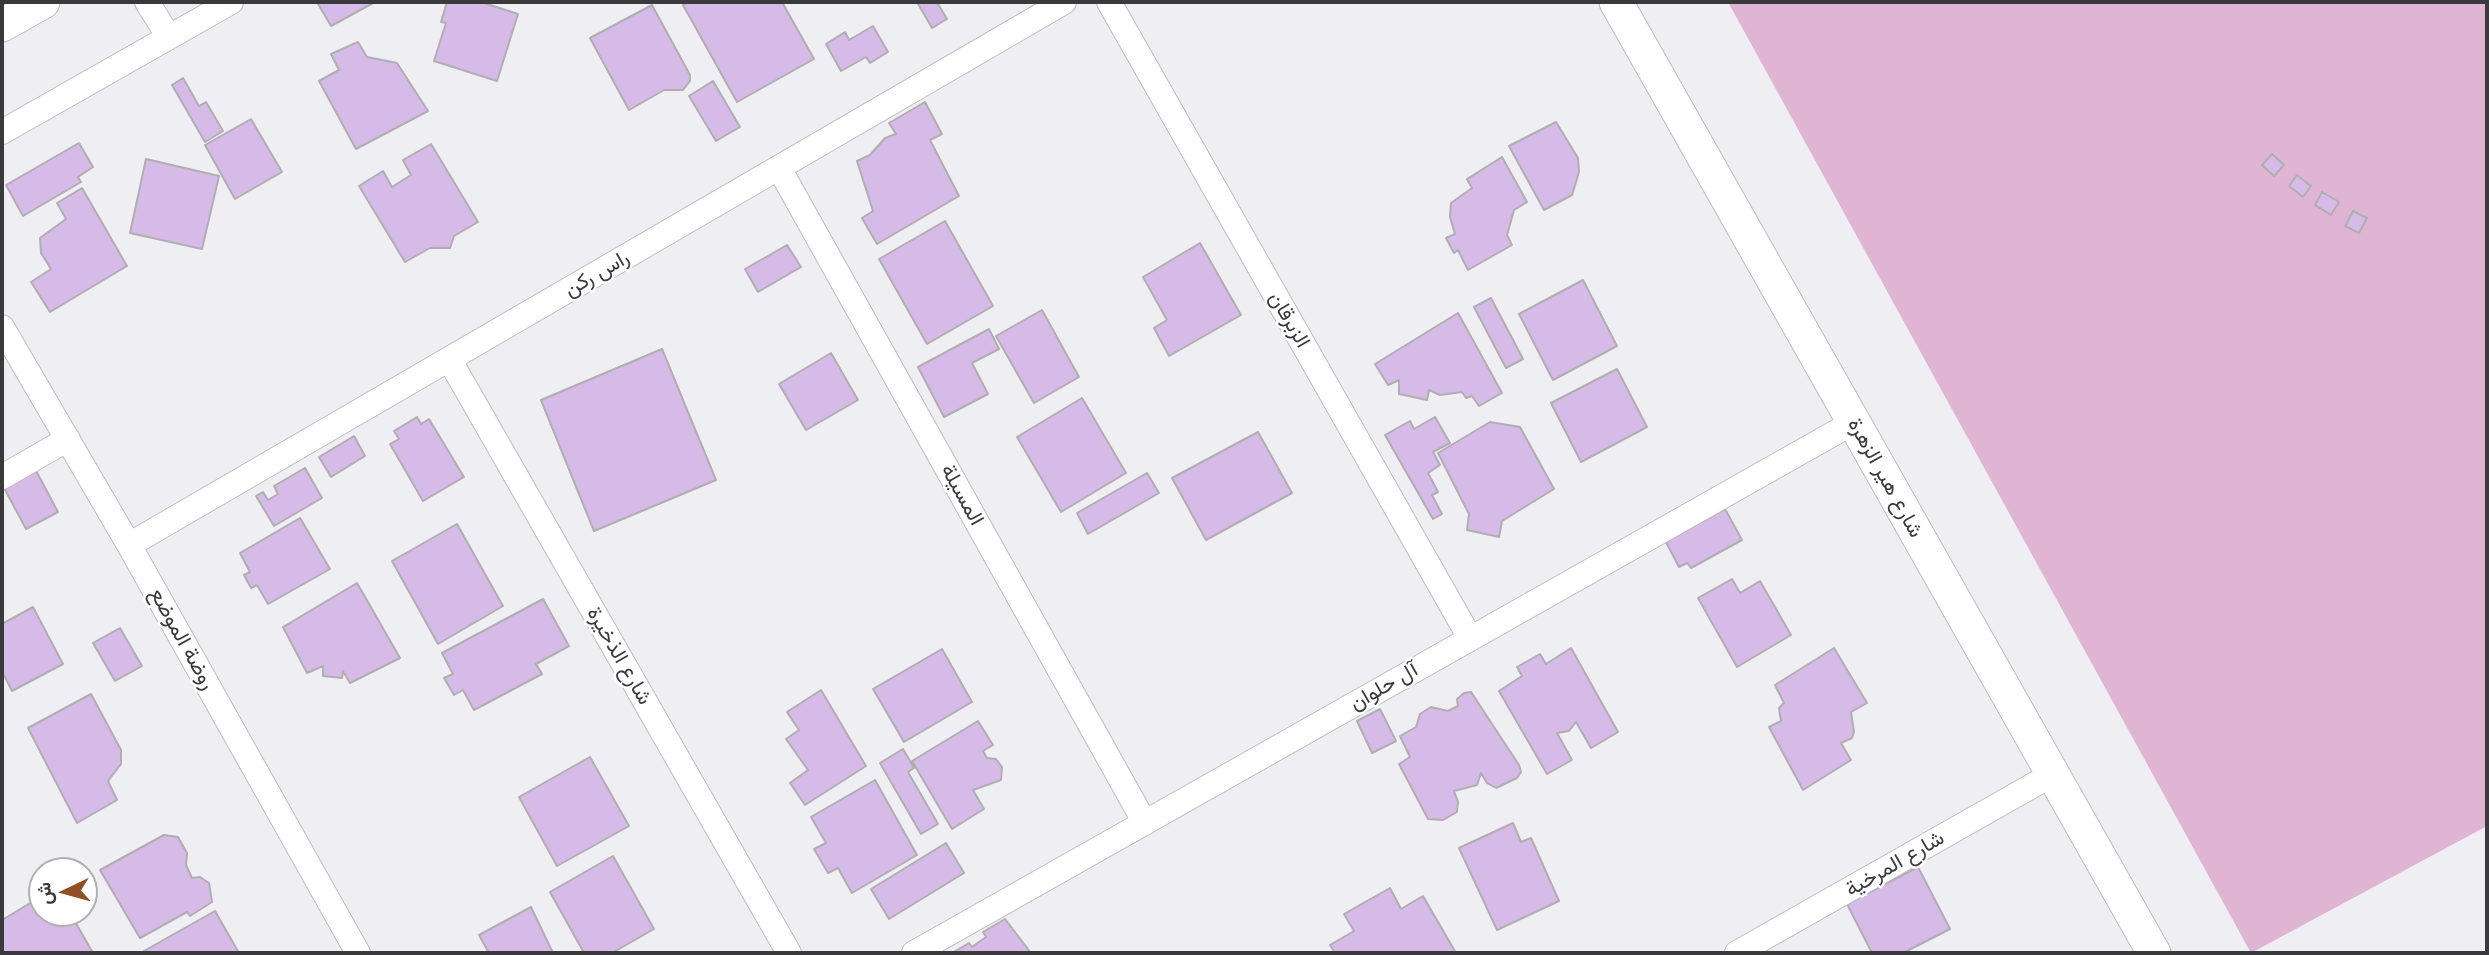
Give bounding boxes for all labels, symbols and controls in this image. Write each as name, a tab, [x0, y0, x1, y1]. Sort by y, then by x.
street label: راس ركن	[560, 245, 634, 303]
street label: الزبرقان	[1263, 287, 1315, 353]
street label: شارع هير الزهرة	[1842, 414, 1928, 542]
street label: المسيلة	[935, 460, 989, 530]
street label: روضة الموضع	[144, 584, 220, 694]
street label: شارع الذخيرة	[581, 603, 657, 709]
street label: آل حلوان	[1345, 657, 1423, 717]
street label: شارع المرخية	[1841, 826, 1949, 902]
north arrow	[28, 857, 98, 927]
text: ش	[31, 881, 57, 906]

